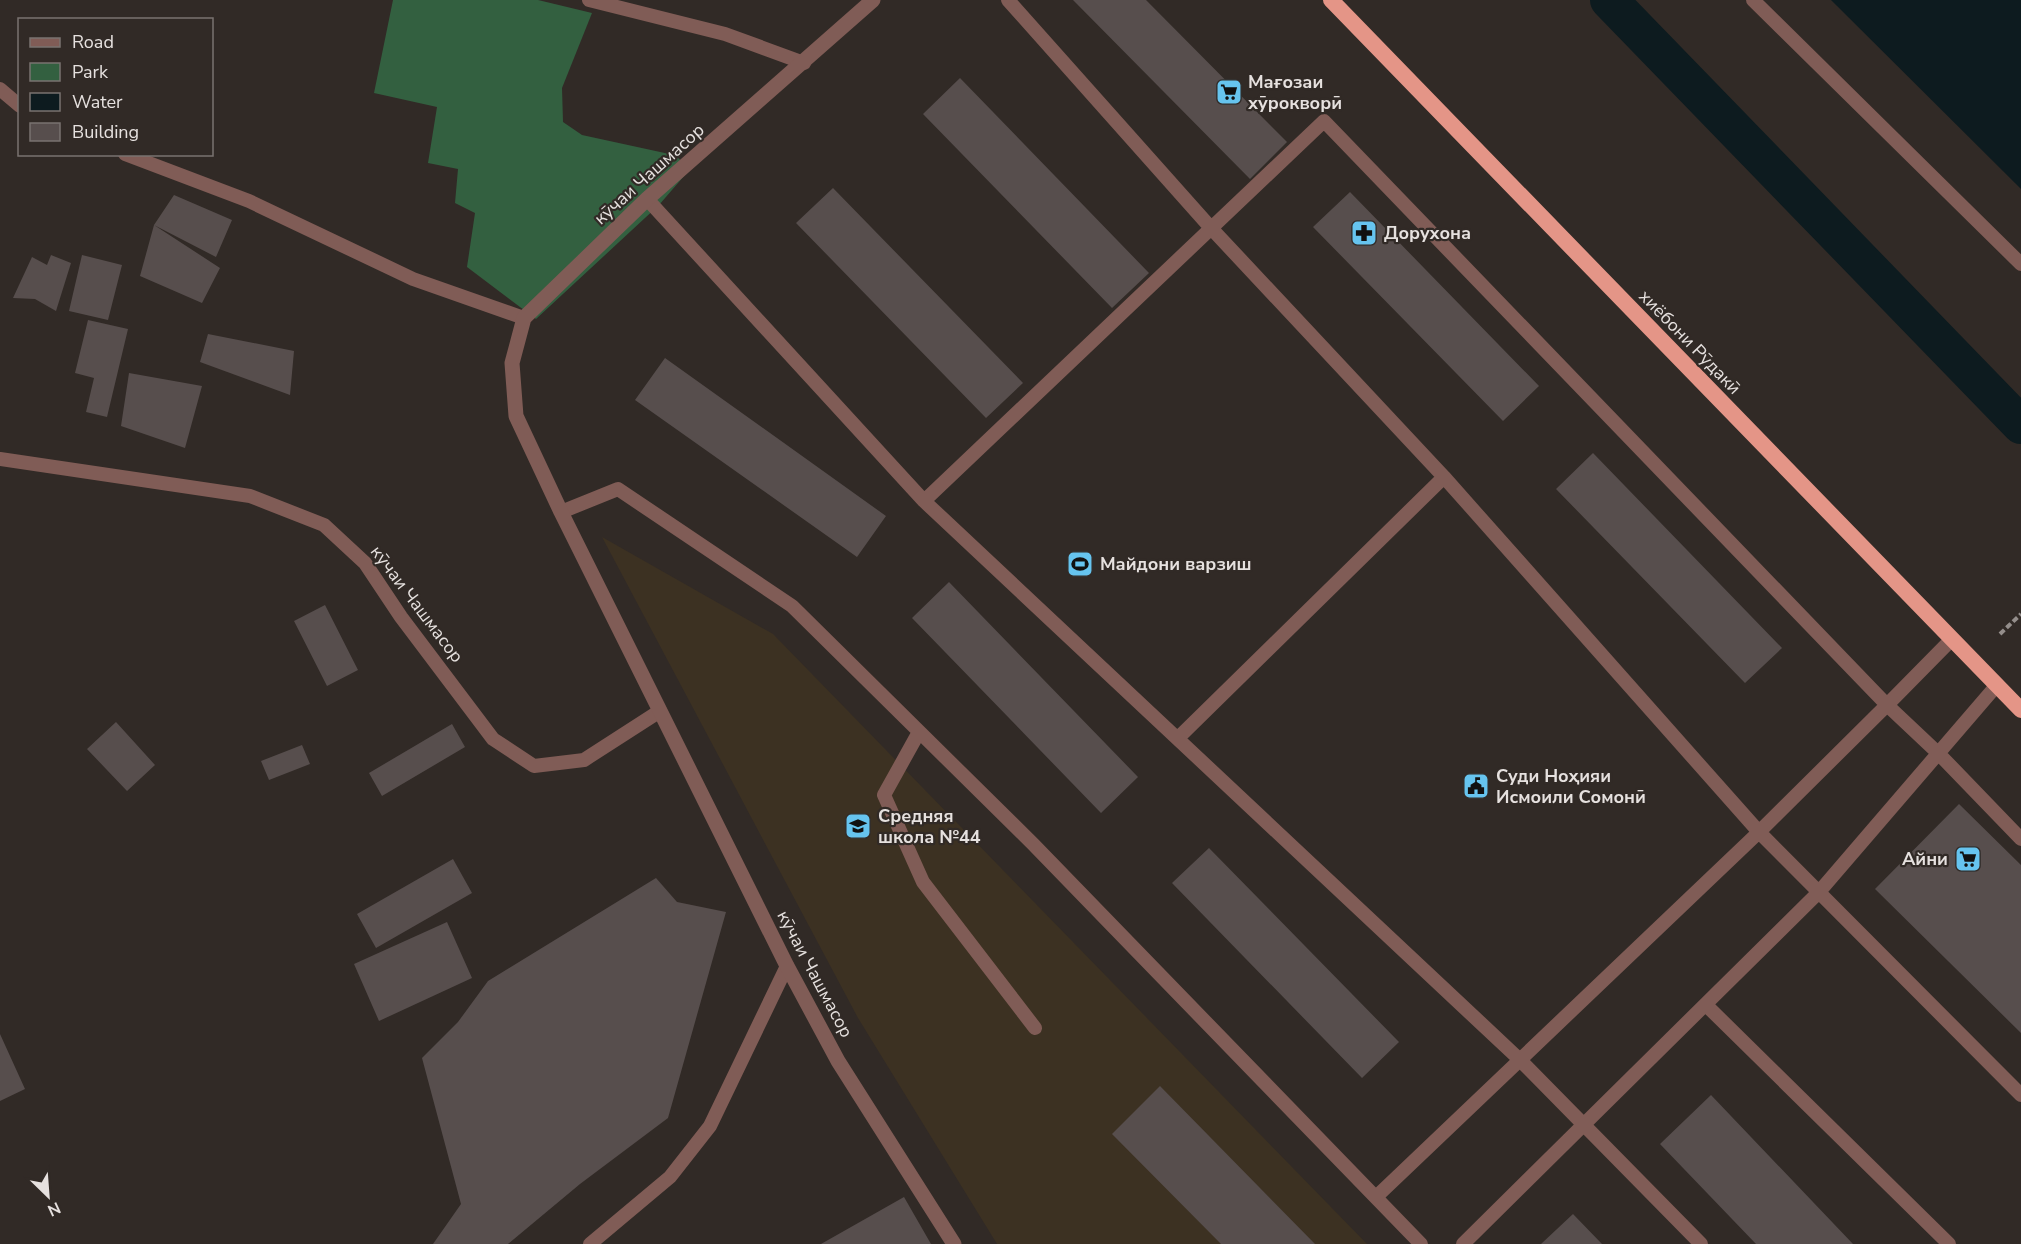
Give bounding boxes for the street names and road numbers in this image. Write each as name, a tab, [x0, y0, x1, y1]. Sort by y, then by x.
street label: кӯчаи Чашмасор	[589, 118, 709, 230]
street label: хиёбони Рӯдакӣ	[1634, 284, 1746, 400]
street label: кӯчаи Чашмасор	[365, 541, 469, 667]
street label: кӯчаи Чашмасор	[771, 906, 859, 1042]

